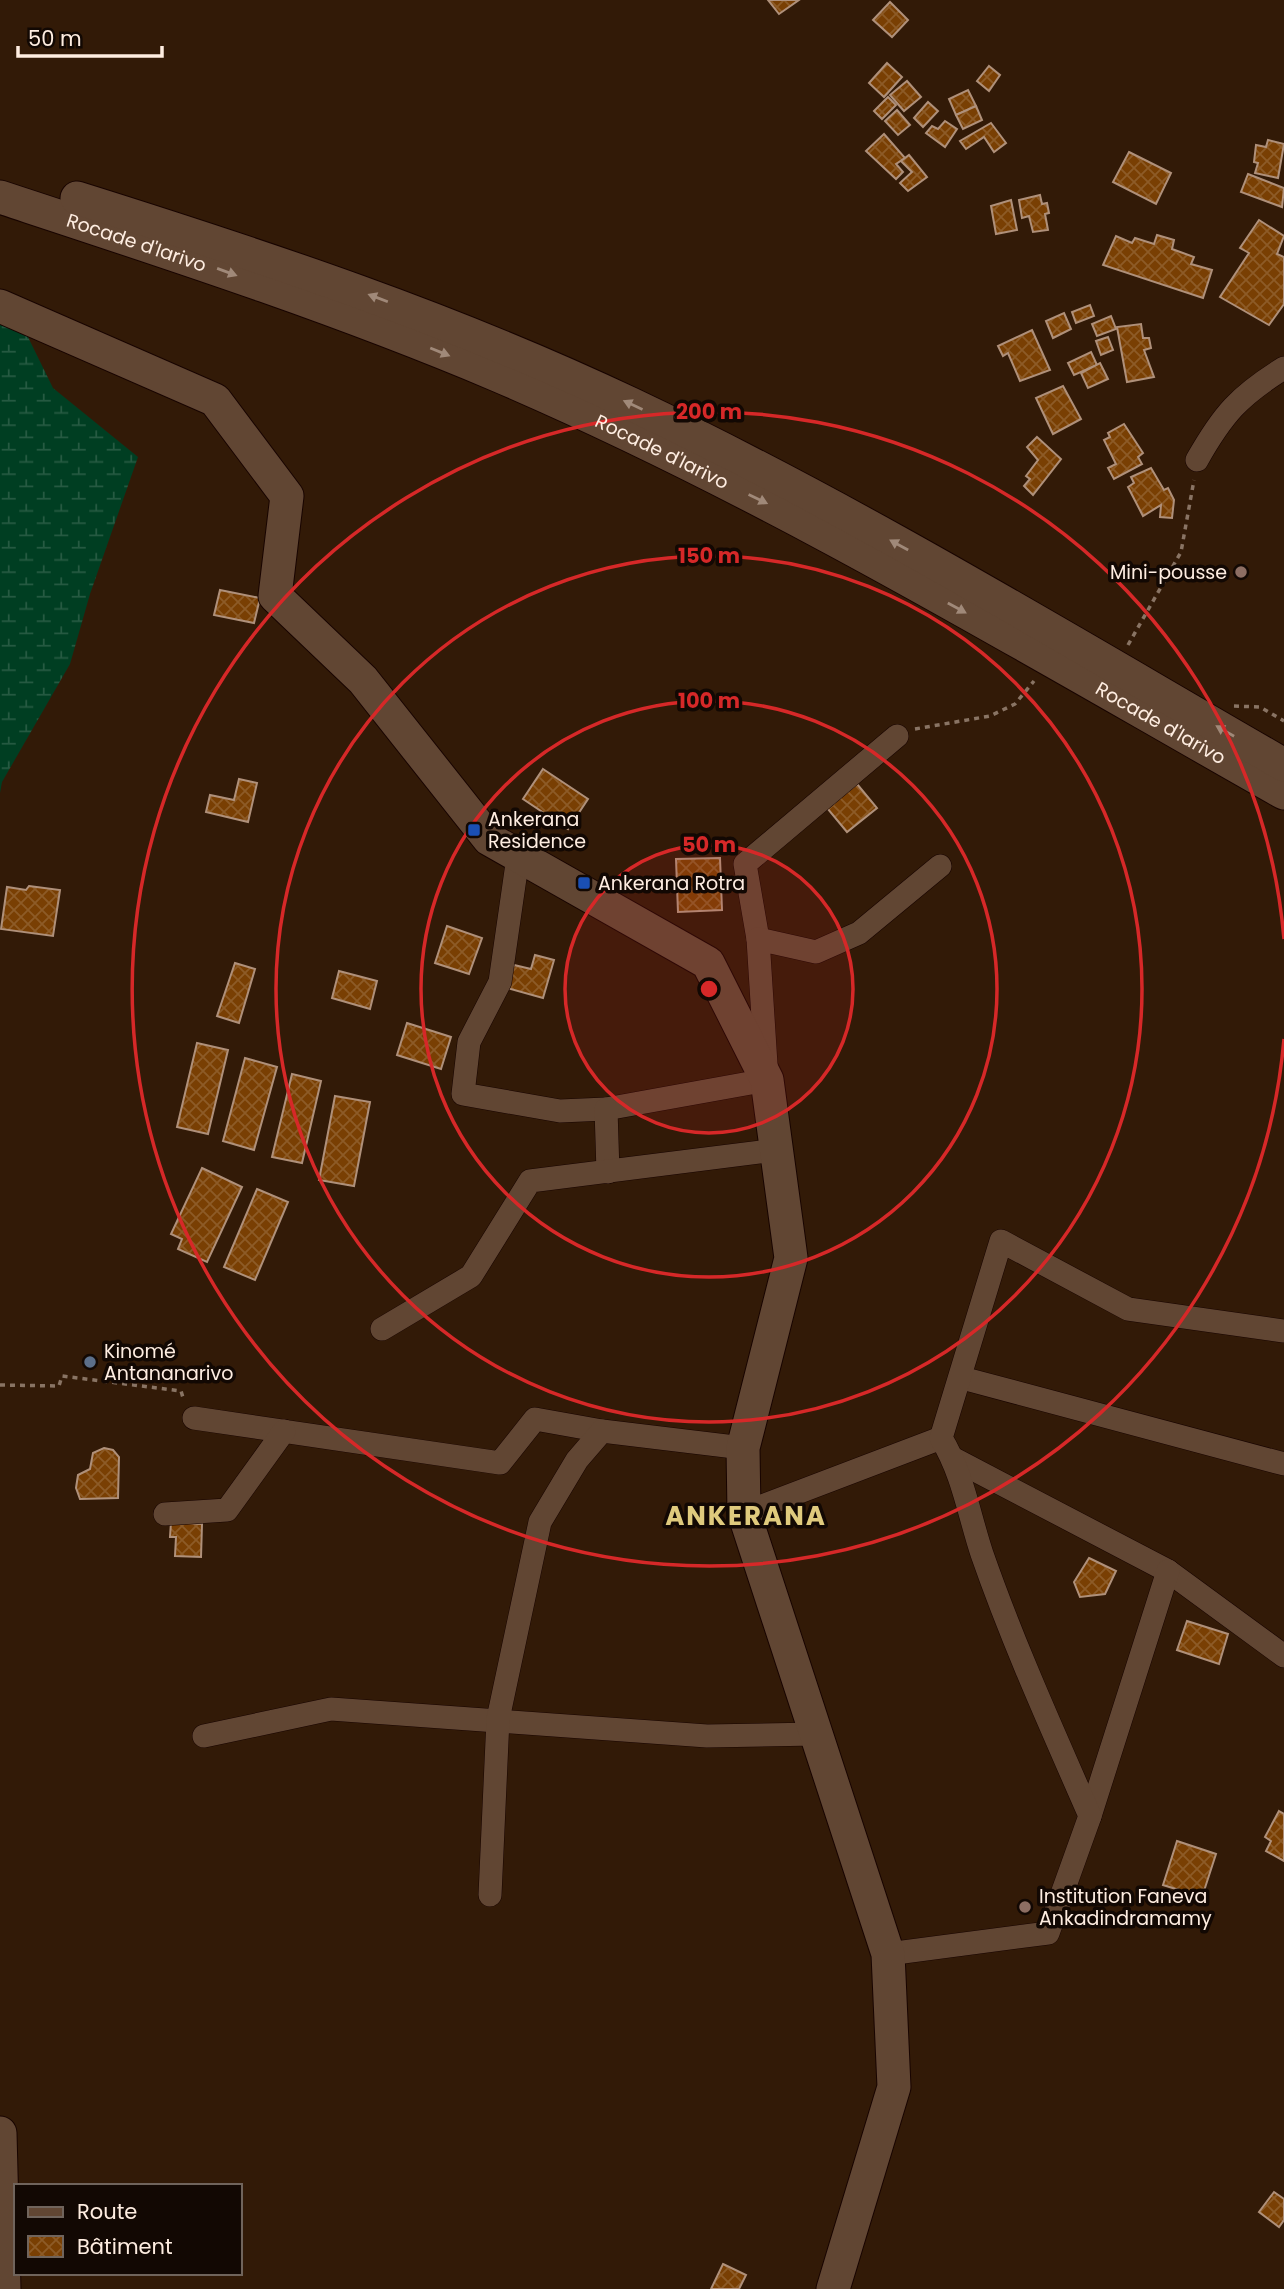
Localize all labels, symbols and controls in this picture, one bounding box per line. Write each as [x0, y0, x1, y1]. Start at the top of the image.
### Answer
scale bar [18, 14, 161, 58]
text: 50 m [28, 24, 82, 53]
street label: Rocade d'Iarivo [63, 207, 210, 279]
one-way arrow [217, 267, 238, 278]
one-way arrow [368, 292, 389, 303]
one-way arrow [430, 347, 451, 358]
text: 200 m [676, 397, 742, 426]
one-way arrow [623, 400, 643, 411]
street label: Rocade d'Iarivo [591, 408, 733, 496]
one-way arrow [748, 494, 768, 505]
one-way arrow [890, 539, 909, 551]
text: 150 m [678, 541, 740, 570]
place label: Mini-pousse [1110, 559, 1227, 586]
marker: Mini-pousse [1233, 564, 1249, 580]
one-way arrow [948, 602, 967, 614]
street label: Rocade d'Iarivo [1091, 675, 1231, 771]
text: 100 m [678, 686, 740, 715]
one-way arrow [1215, 725, 1234, 737]
place label: Ankerana Residence [488, 806, 586, 855]
marker: Ankerana Residence [466, 822, 482, 838]
text: 50 m [682, 830, 736, 859]
place label: Ankerana Rotra [598, 870, 745, 897]
marker: Ankerana Rotra [576, 875, 592, 891]
centre of rings [697, 977, 721, 1001]
place label: Kinomé Antananarivo [104, 1338, 233, 1387]
marker: Kinomé Antananarivo [82, 1354, 98, 1370]
district label: ANKERANA [665, 1498, 827, 1534]
place label: Institution Faneva Ankadindramamy [1039, 1883, 1212, 1932]
marker: Institution Faneva Ankadindramamy [1017, 1899, 1033, 1915]
legend [14, 2184, 242, 2275]
text: Route [77, 2197, 137, 2226]
text: Bâtiment [77, 2232, 173, 2261]

